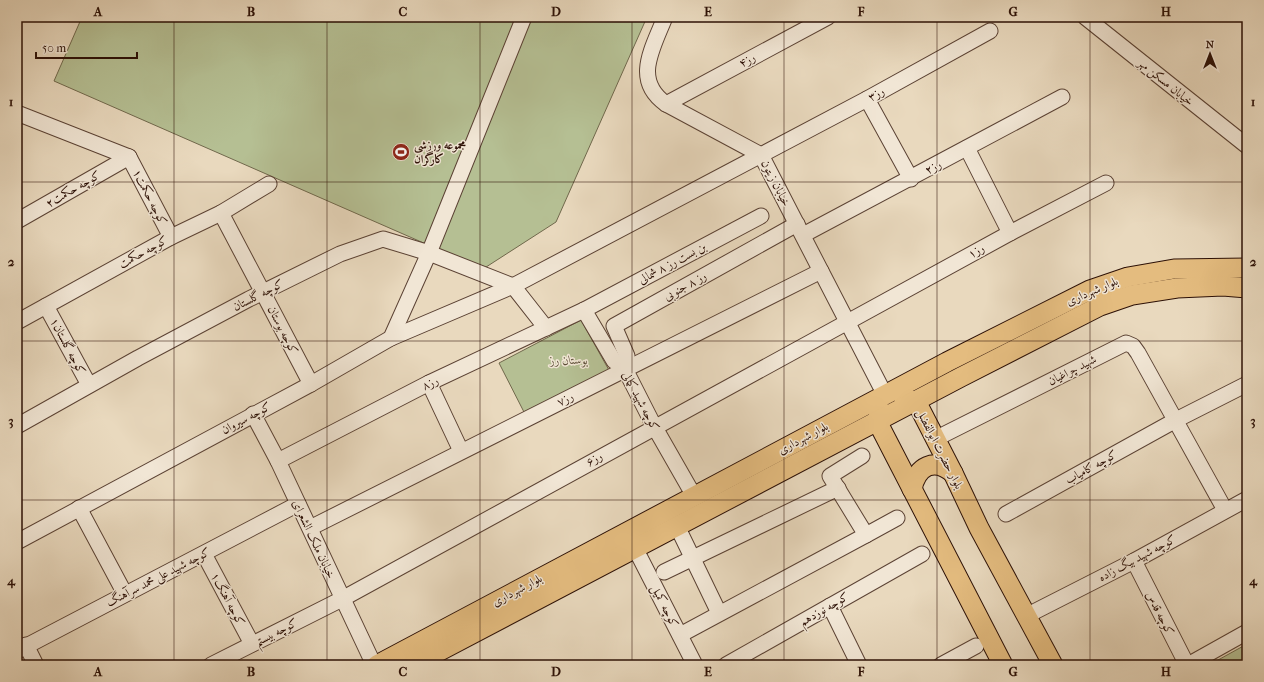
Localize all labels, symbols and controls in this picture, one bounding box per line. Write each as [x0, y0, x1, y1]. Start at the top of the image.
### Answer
text: A [93, 4, 103, 19]
text: B [247, 4, 256, 19]
text: C [399, 4, 408, 19]
text: D [551, 4, 561, 19]
text: E [704, 4, 712, 19]
text: F [857, 4, 865, 19]
text: G [1008, 4, 1018, 19]
text: H [1161, 4, 1172, 19]
scale bar [36, 34, 137, 60]
north arrow [1190, 34, 1230, 74]
text: N [1206, 38, 1215, 51]
text: 50 m [42, 41, 66, 55]
street label: رز۴ [736, 50, 758, 70]
street label: خیابان مسکن مهر [1133, 54, 1197, 110]
street label: رز۳ [865, 84, 887, 104]
text: 1 [9, 94, 14, 109]
text: 1 [1251, 94, 1256, 109]
place label: مجموعه ورزشی کارگران [414, 138, 466, 167]
sports icon: مجموعه ورزشی کارگران [391, 142, 411, 162]
street label: خیابان زیتون [757, 157, 794, 209]
street label: رز۲ [922, 157, 944, 177]
street label: کوچه حکمت۱ [128, 167, 170, 228]
street label: کوچه حکمت۲ [43, 168, 104, 212]
street label: کوچه حکمت [116, 233, 171, 273]
street label: بن بست رز ۸ شمالی [636, 239, 709, 287]
street label: رز۱ [965, 241, 987, 261]
text: 2 [8, 254, 15, 269]
text: 2 [1250, 254, 1257, 269]
street label: رز ۸ جنوبی [661, 269, 710, 305]
street label: بلوار شهرداری [1064, 274, 1120, 309]
street label: کوچه گلستان [230, 275, 287, 316]
street label: کوچه بوستان [263, 304, 301, 357]
street label: کوچه گلستان۱ [45, 315, 90, 378]
street label: شهید چراغیان [1046, 352, 1099, 389]
park label: بوستان رز [549, 353, 589, 368]
street label: کوچه شهید کمالی [618, 369, 663, 434]
street label: رز۸ [419, 373, 441, 393]
street label: رز۷ [554, 389, 576, 409]
street label: کوچه سیروان [219, 399, 274, 439]
street label: بلوار حضرت ابوالفضل [912, 407, 966, 492]
text: 3 [8, 413, 14, 429]
text: 3 [1250, 413, 1256, 429]
street label: بلوار شهرداری [775, 419, 831, 458]
street label: کوچه کامیاب [1063, 447, 1120, 489]
street label: رز۶ [583, 449, 605, 469]
street label: خیابان ملک الشعرای [289, 497, 338, 581]
street label: کوچه شهید بیگ زاده [1095, 531, 1179, 586]
street label: کوچه شهید علی محمد سرآهنگ [103, 544, 213, 611]
street label: کوچه آهنگ۱ [206, 570, 249, 629]
street label: بلوار شهرداری [489, 571, 545, 610]
text: 4 [6, 573, 16, 589]
text: 4 [1248, 573, 1258, 589]
street label: کوچه کمیل [646, 582, 682, 631]
street label: کوچه نوزدهم [797, 589, 853, 632]
street label: کوچه قدس [1141, 589, 1177, 638]
street label: کوچه بیستم [252, 615, 302, 653]
text: A [93, 664, 103, 679]
text: B [247, 664, 256, 679]
text: C [399, 664, 408, 679]
text: D [551, 664, 561, 679]
text: E [704, 664, 712, 679]
text: F [857, 664, 865, 679]
text: G [1008, 664, 1018, 679]
text: H [1161, 664, 1172, 679]

